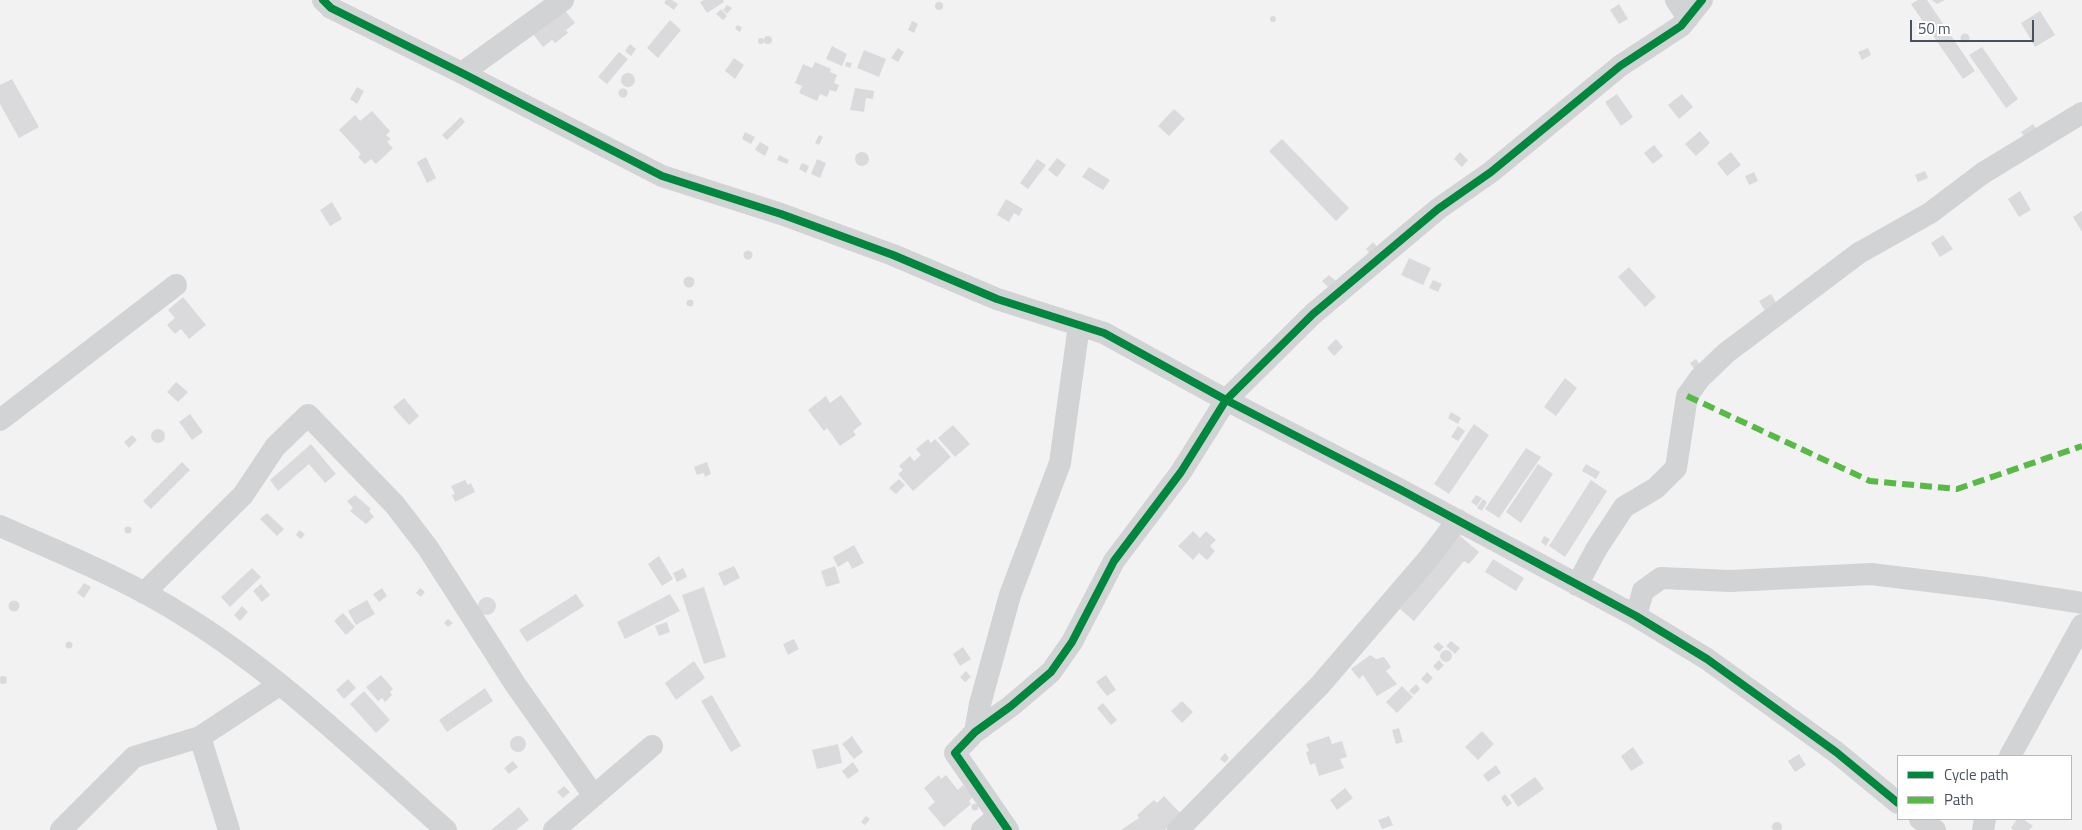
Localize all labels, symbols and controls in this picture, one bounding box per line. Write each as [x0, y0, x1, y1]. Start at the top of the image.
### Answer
scale bar [1912, 10, 2036, 42]
text: 50 m [1918, 17, 1951, 40]
legend [1897, 755, 2072, 820]
text: Cycle path [1944, 763, 2009, 786]
text: Path [1944, 788, 1974, 811]

